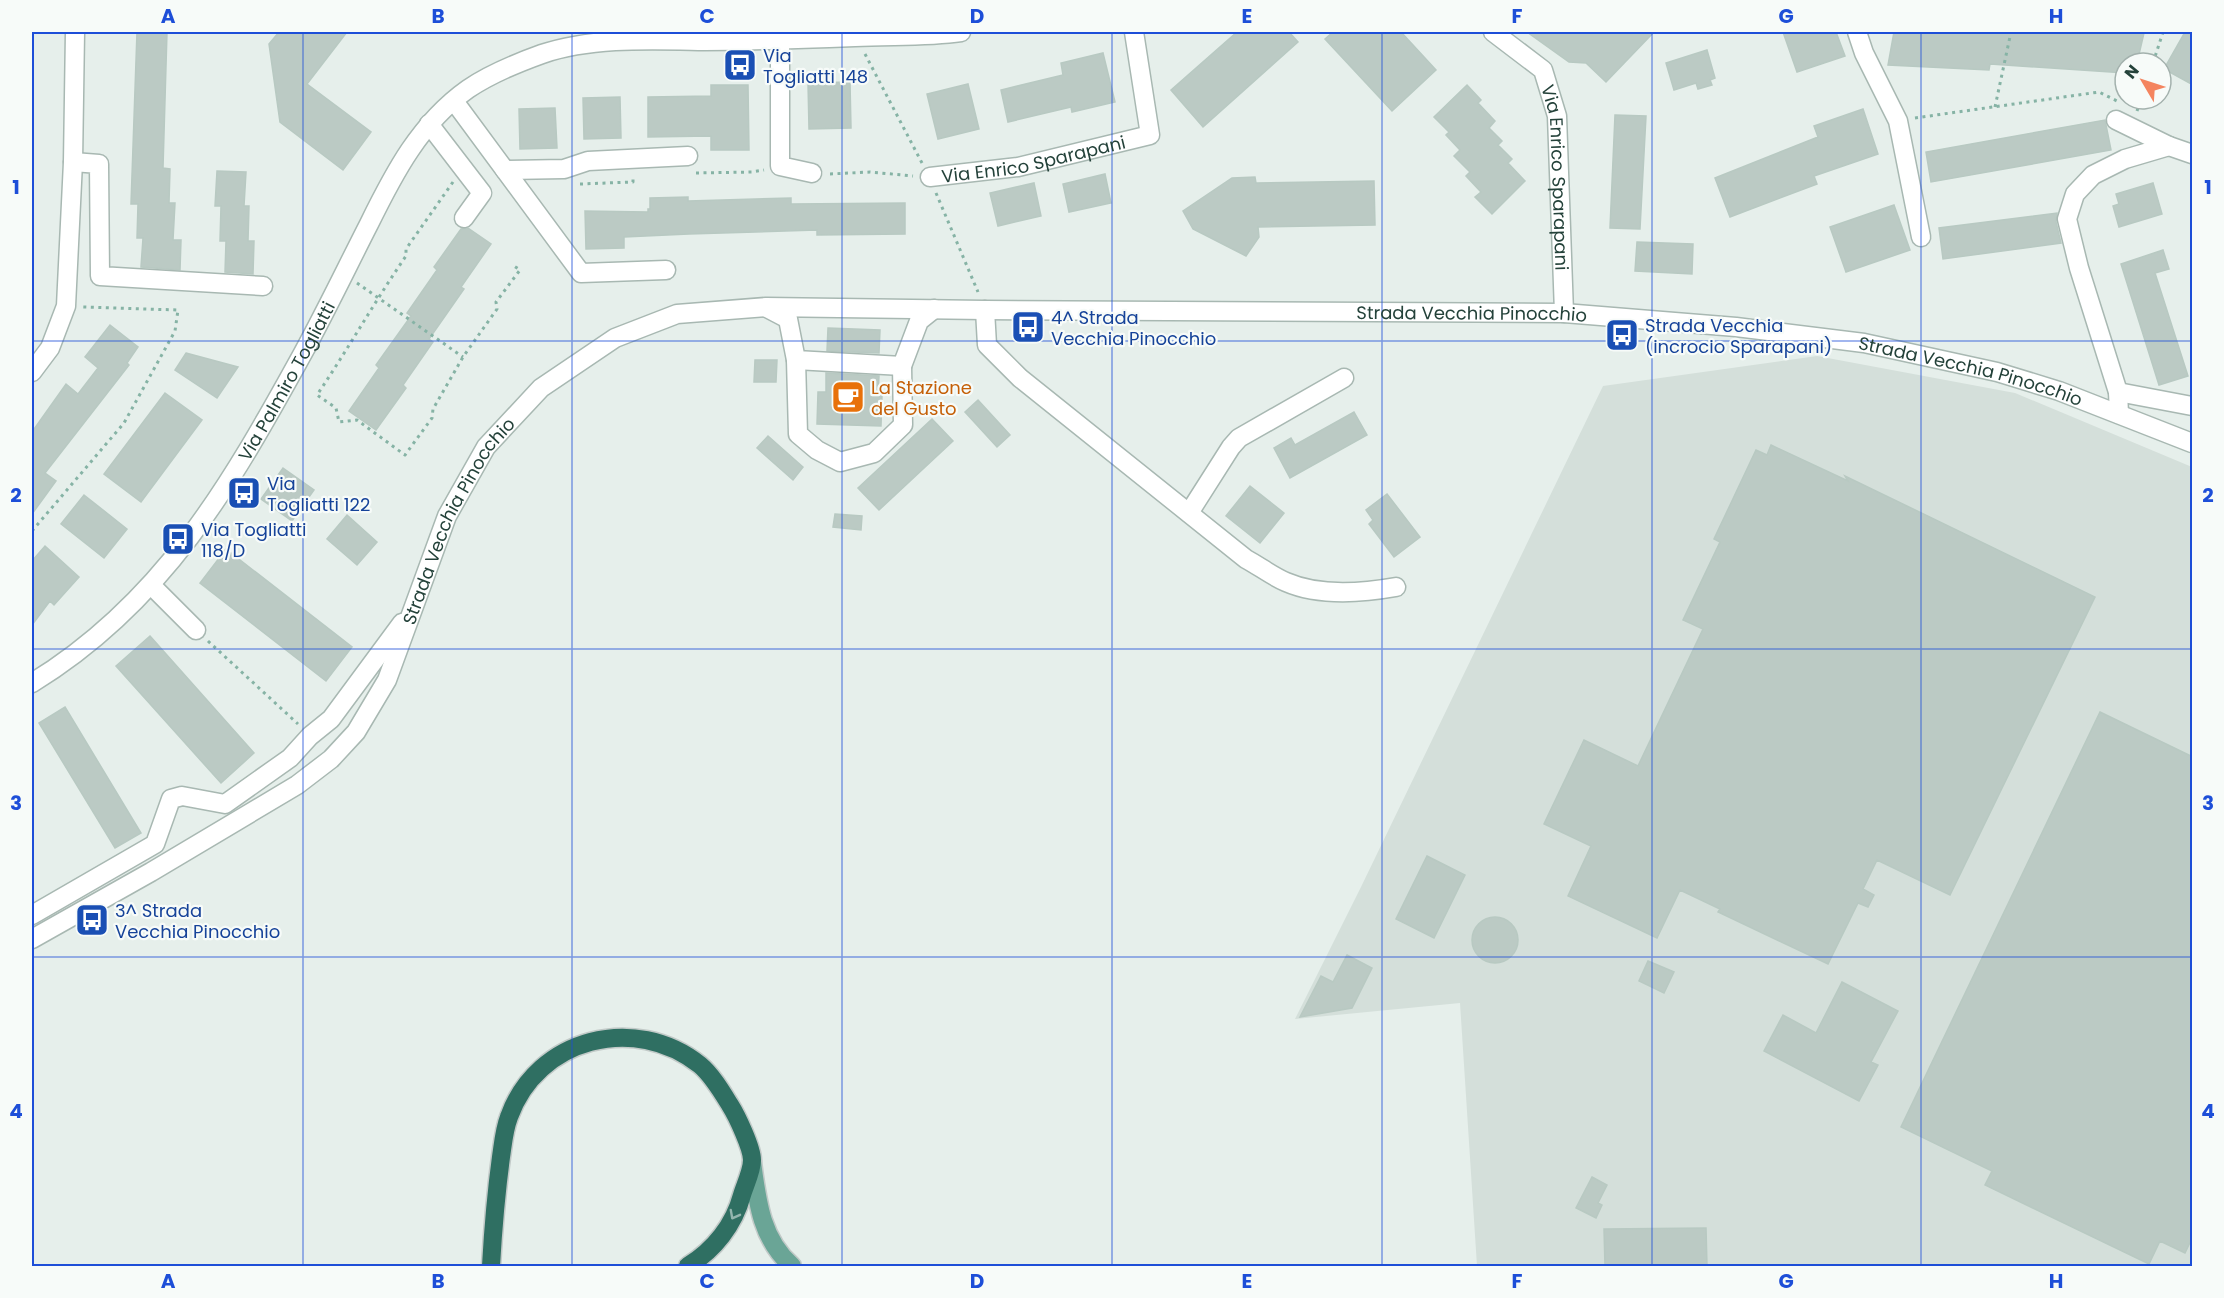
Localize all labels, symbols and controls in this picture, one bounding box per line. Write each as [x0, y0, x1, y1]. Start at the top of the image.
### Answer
text: A [161, 2, 176, 30]
text: B [431, 2, 445, 30]
text: C [699, 2, 715, 30]
text: D [970, 2, 984, 30]
text: E [1242, 2, 1252, 30]
text: F [1512, 2, 1523, 30]
text: G [1778, 2, 1794, 30]
text: H [2049, 2, 2063, 30]
place label: Via Togliatti 148 [763, 43, 868, 89]
bus stop icon: Via Togliatti 148 [722, 47, 758, 83]
north arrow [2113, 51, 2173, 111]
text: N [2119, 60, 2144, 84]
street label: Via Enrico Sparapani [1536, 81, 1575, 271]
street label: Via Enrico Sparapani [940, 129, 1128, 188]
text: 1 [12, 173, 20, 201]
text: 1 [2204, 173, 2212, 201]
street label: Via Palmiro Togliatti [232, 297, 341, 465]
street label: Strada Vecchia Pinocchio [1356, 299, 1588, 327]
place label: 4^ Strada Vecchia Pinocchio [1051, 305, 1216, 351]
bus stop icon: 4^ Strada Vecchia Pinocchio [1010, 309, 1046, 345]
place label: Strada Vecchia (incrocio Sparapani) [1645, 313, 1832, 359]
bus stop icon: Strada Vecchia (incrocio Sparapani) [1604, 317, 1640, 353]
street label: Strada Vecchia Pinocchio [1856, 330, 2086, 412]
place label: La Stazione del Gusto [871, 375, 972, 421]
cafe icon: La Stazione del Gusto [830, 379, 866, 415]
street label: Strada Vecchia Pinocchio [396, 412, 520, 628]
place label: Via Togliatti 122 [267, 471, 370, 517]
bus stop icon: Via Togliatti 122 [226, 475, 262, 511]
text: 2 [10, 481, 22, 509]
text: 2 [2202, 481, 2214, 509]
place label: Via Togliatti 118/D [201, 517, 307, 563]
bus stop icon: Via Togliatti 118/D [160, 521, 196, 557]
text: 3 [10, 789, 22, 817]
text: 3 [2202, 789, 2214, 817]
place label: 3^ Strada Vecchia Pinocchio [115, 898, 280, 944]
bus stop icon: 3^ Strada Vecchia Pinocchio [74, 902, 110, 938]
text: 4 [9, 1097, 23, 1125]
text: 4 [2201, 1097, 2215, 1125]
one-way arrow [730, 1209, 741, 1220]
text: A [161, 1267, 176, 1295]
text: B [431, 1267, 445, 1295]
text: C [699, 1267, 715, 1295]
text: D [970, 1267, 984, 1295]
text: E [1242, 1267, 1252, 1295]
text: F [1512, 1267, 1523, 1295]
text: G [1778, 1267, 1794, 1295]
text: H [2049, 1267, 2063, 1295]

